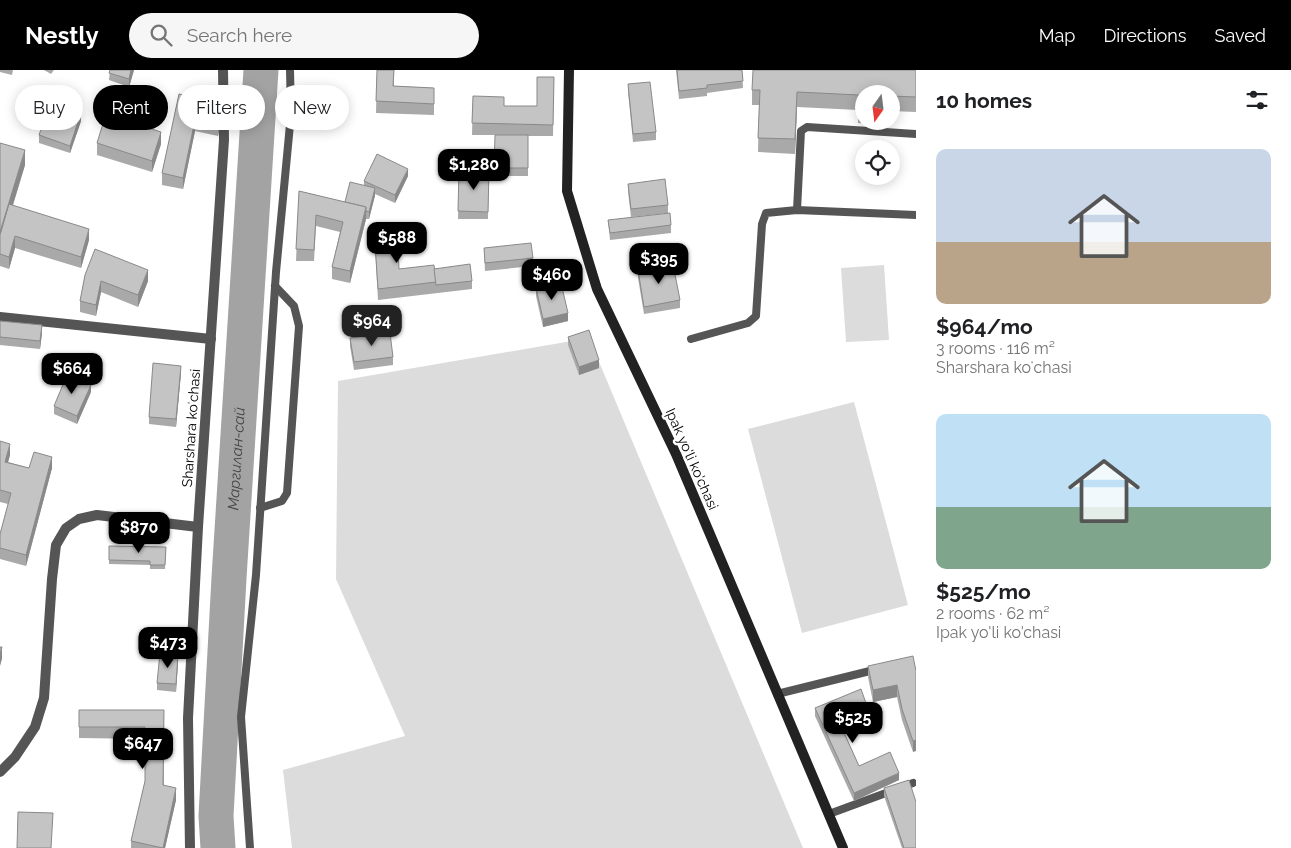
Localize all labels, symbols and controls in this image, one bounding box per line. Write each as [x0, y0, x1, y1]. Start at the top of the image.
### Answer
search box [129, 13, 479, 58]
text: Nestly [25, 21, 99, 50]
icon: search [147, 21, 175, 49]
text: Search here [187, 24, 292, 46]
text: Map [1039, 25, 1075, 46]
text: Directions [1103, 25, 1187, 46]
text: Saved [1215, 25, 1266, 46]
chip: Buy [15, 85, 83, 130]
chip: Rent [93, 85, 168, 130]
chip: Filters [178, 85, 265, 130]
chip: New [275, 85, 349, 130]
north arrow [855, 85, 900, 130]
map controls [855, 85, 900, 185]
icon: filters [1243, 86, 1271, 114]
text: 10 homes [936, 88, 1032, 113]
button: locate [855, 140, 900, 185]
pin: $1,280 [433, 148, 515, 191]
text: $1,280 [449, 155, 499, 174]
icon: home [1059, 181, 1149, 271]
pin: $588 [367, 222, 427, 264]
text: $588 [378, 228, 416, 247]
pin: $395 [629, 242, 689, 285]
text: $395 [640, 249, 678, 268]
pin: $460 [522, 258, 582, 301]
text: $460 [533, 265, 571, 284]
pin: $964 [342, 304, 402, 347]
text: $964 [353, 311, 391, 330]
text: $964/mo [936, 314, 1033, 339]
text: 3 rooms · 116 m² [936, 339, 1055, 358]
pin: $664 [42, 352, 102, 395]
text: Sharshara koʻchasi [936, 358, 1072, 377]
text: $664 [53, 359, 91, 378]
street label: Sharshara koʻchasi [179, 368, 203, 488]
water label: Маргилан-сай [224, 406, 249, 511]
street label: Ipak yo'li ko'chasi [662, 406, 722, 512]
icon: home [1059, 446, 1149, 536]
pin: $870 [109, 512, 169, 554]
text: $870 [120, 518, 158, 537]
text: $525/mo [936, 579, 1031, 604]
text: 2 rooms · 62 m² [936, 604, 1049, 623]
text: Ipak yo'li ko'chasi [936, 623, 1061, 642]
pin: $473 [138, 626, 198, 669]
text: $473 [149, 633, 187, 652]
pin: $525 [823, 702, 883, 744]
text: $525 [835, 708, 871, 727]
pin: $647 [113, 728, 173, 770]
text: $647 [124, 734, 162, 753]

